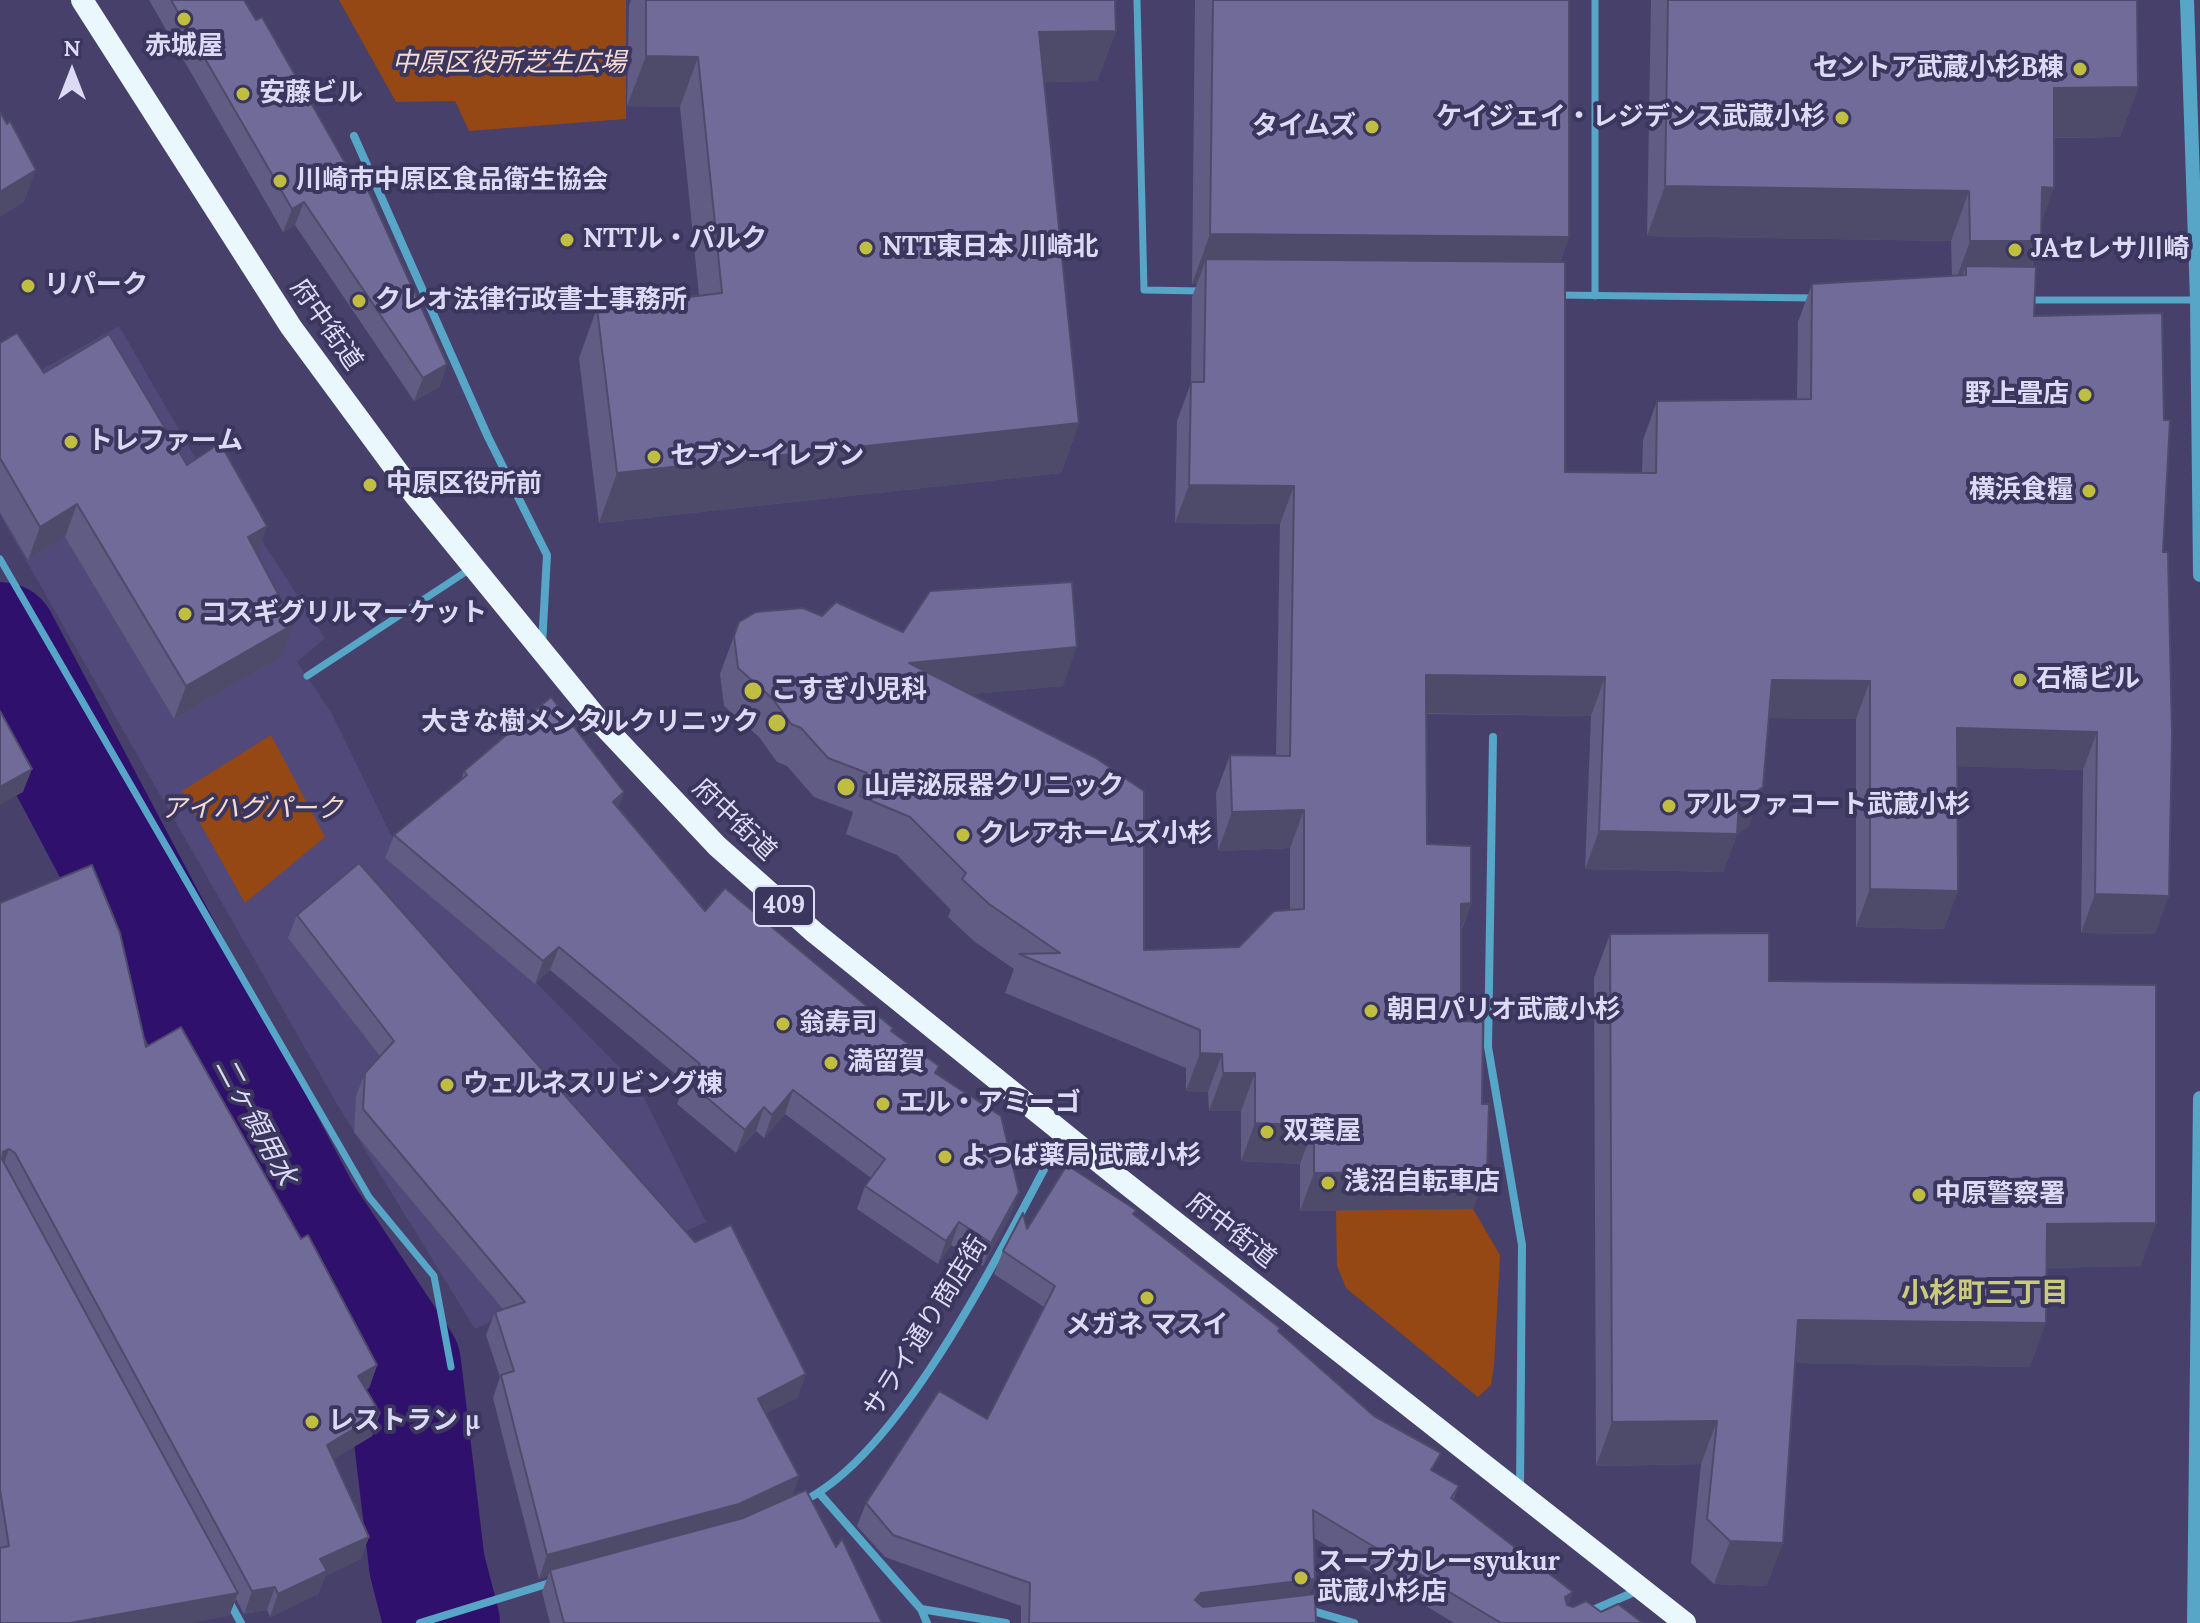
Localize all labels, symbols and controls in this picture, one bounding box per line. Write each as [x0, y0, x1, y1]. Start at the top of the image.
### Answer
marker: 赤城屋 [175, 10, 193, 28]
place label: 赤城屋 [145, 31, 223, 63]
north arrow [32, 32, 112, 112]
text: N [63, 34, 81, 62]
park label: 中原区役所芝生広場 [392, 48, 626, 80]
place label: セントア武蔵小杉B棟 [1813, 53, 2064, 85]
marker: セントア武蔵小杉B棟 [2071, 60, 2089, 78]
place label: 安藤ビル [259, 78, 363, 110]
marker: 安藤ビル [234, 85, 252, 103]
place label: ケイジェイ・レジデンス武蔵小杉 [1436, 102, 1826, 134]
marker: ケイジェイ・レジデンス武蔵小杉 [1833, 109, 1851, 127]
place label: タイムズ [1252, 111, 1356, 143]
marker: タイムズ [1363, 118, 1381, 136]
place label: 川崎市中原区食品衛生協会 [296, 165, 608, 197]
marker: 川崎市中原区食品衛生協会 [271, 172, 289, 190]
place label: NTTル・パルク [583, 224, 767, 256]
marker: NTTル・パルク [558, 231, 576, 249]
place label: NTT東日本 川崎北 [882, 232, 1099, 264]
place label: JAセレサ川崎 [2031, 234, 2189, 266]
marker: NTT東日本 川崎北 [857, 239, 875, 257]
marker: JAセレサ川崎 [2006, 241, 2024, 259]
place label: リパーク [44, 270, 148, 302]
street label: 府中街道 [283, 273, 369, 377]
marker: リパーク [19, 277, 37, 295]
place label: クレオ法律行政書士事務所 [375, 285, 687, 317]
marker: クレオ法律行政書士事務所 [350, 292, 368, 310]
place label: 野上畳店 [1965, 379, 2069, 411]
marker: 野上畳店 [2076, 386, 2094, 404]
place label: トレファーム [87, 426, 243, 458]
marker: トレファーム [62, 433, 80, 451]
place label: セブン-イレブン [670, 441, 864, 473]
marker: セブン-イレブン [645, 448, 663, 466]
place label: 中原区役所前 [386, 469, 542, 501]
place label: 横浜食糧 [1969, 475, 2073, 507]
marker: 中原区役所前 [361, 476, 379, 494]
marker: 横浜食糧 [2080, 482, 2098, 500]
place label: コスギグリルマーケット [201, 598, 487, 630]
marker: コスギグリルマーケット [176, 605, 194, 623]
place label: 石橋ビル [2036, 664, 2140, 696]
marker: 石橋ビル [2011, 671, 2029, 689]
place label: こすぎ小児科 [771, 675, 927, 707]
marker: こすぎ小児科 [742, 680, 764, 702]
place label: 大きな樹メンタルクリニック [421, 707, 759, 739]
marker: 大きな樹メンタルクリニック [766, 712, 788, 734]
place label: 山岸泌尿器クリニック [864, 771, 1124, 803]
street label: 府中街道 [686, 773, 782, 867]
marker: 山岸泌尿器クリニック [835, 776, 857, 798]
place label: アルファコート武蔵小杉 [1685, 790, 1971, 822]
park label: アイハグパーク [161, 794, 343, 826]
marker: アルファコート武蔵小杉 [1660, 797, 1678, 815]
place label: クレアホームズ小杉 [979, 819, 1213, 851]
marker: クレアホームズ小杉 [954, 826, 972, 844]
road number: 409 [754, 886, 814, 926]
place label: 朝日パリオ武蔵小杉 [1387, 995, 1621, 1027]
marker: 朝日パリオ武蔵小杉 [1362, 1002, 1380, 1020]
place label: 翁寿司 [799, 1008, 877, 1040]
marker: 翁寿司 [774, 1015, 792, 1033]
place label: 満留賀 [847, 1047, 925, 1079]
water label: 二ヶ領用水 [207, 1052, 303, 1192]
marker: 満留賀 [822, 1054, 840, 1072]
place label: ウェルネスリビング棟 [463, 1069, 723, 1101]
marker: ウェルネスリビング棟 [438, 1076, 456, 1094]
place label: エル・アミーゴ [899, 1088, 1081, 1120]
marker: エル・アミーゴ [874, 1095, 892, 1113]
place label: 双葉屋 [1283, 1116, 1361, 1148]
marker: 双葉屋 [1258, 1123, 1276, 1141]
place label: よつば薬局 武蔵小杉 [961, 1141, 1202, 1173]
marker: よつば薬局 武蔵小杉 [936, 1148, 954, 1166]
place label: 浅沼自転車店 [1344, 1167, 1500, 1199]
marker: 浅沼自転車店 [1319, 1174, 1337, 1192]
place label: 中原警察署 [1935, 1179, 2065, 1211]
marker: 中原警察署 [1910, 1186, 1928, 1204]
street label: 府中街道 [1180, 1187, 1282, 1275]
street label: サライ通り商店街 [858, 1231, 994, 1423]
district label: 小杉町三丁目 [1901, 1277, 2069, 1311]
marker: メガネ マスイ [1138, 1289, 1156, 1307]
place label: メガネ マスイ [1066, 1310, 1228, 1342]
place label: レストラン μ [328, 1406, 481, 1438]
marker: レストラン μ [303, 1413, 321, 1431]
place label: スープカレーsyukur 武蔵小杉店 [1317, 1547, 1560, 1608]
marker: スープカレーsyukur 武蔵小杉店 [1292, 1569, 1310, 1587]

